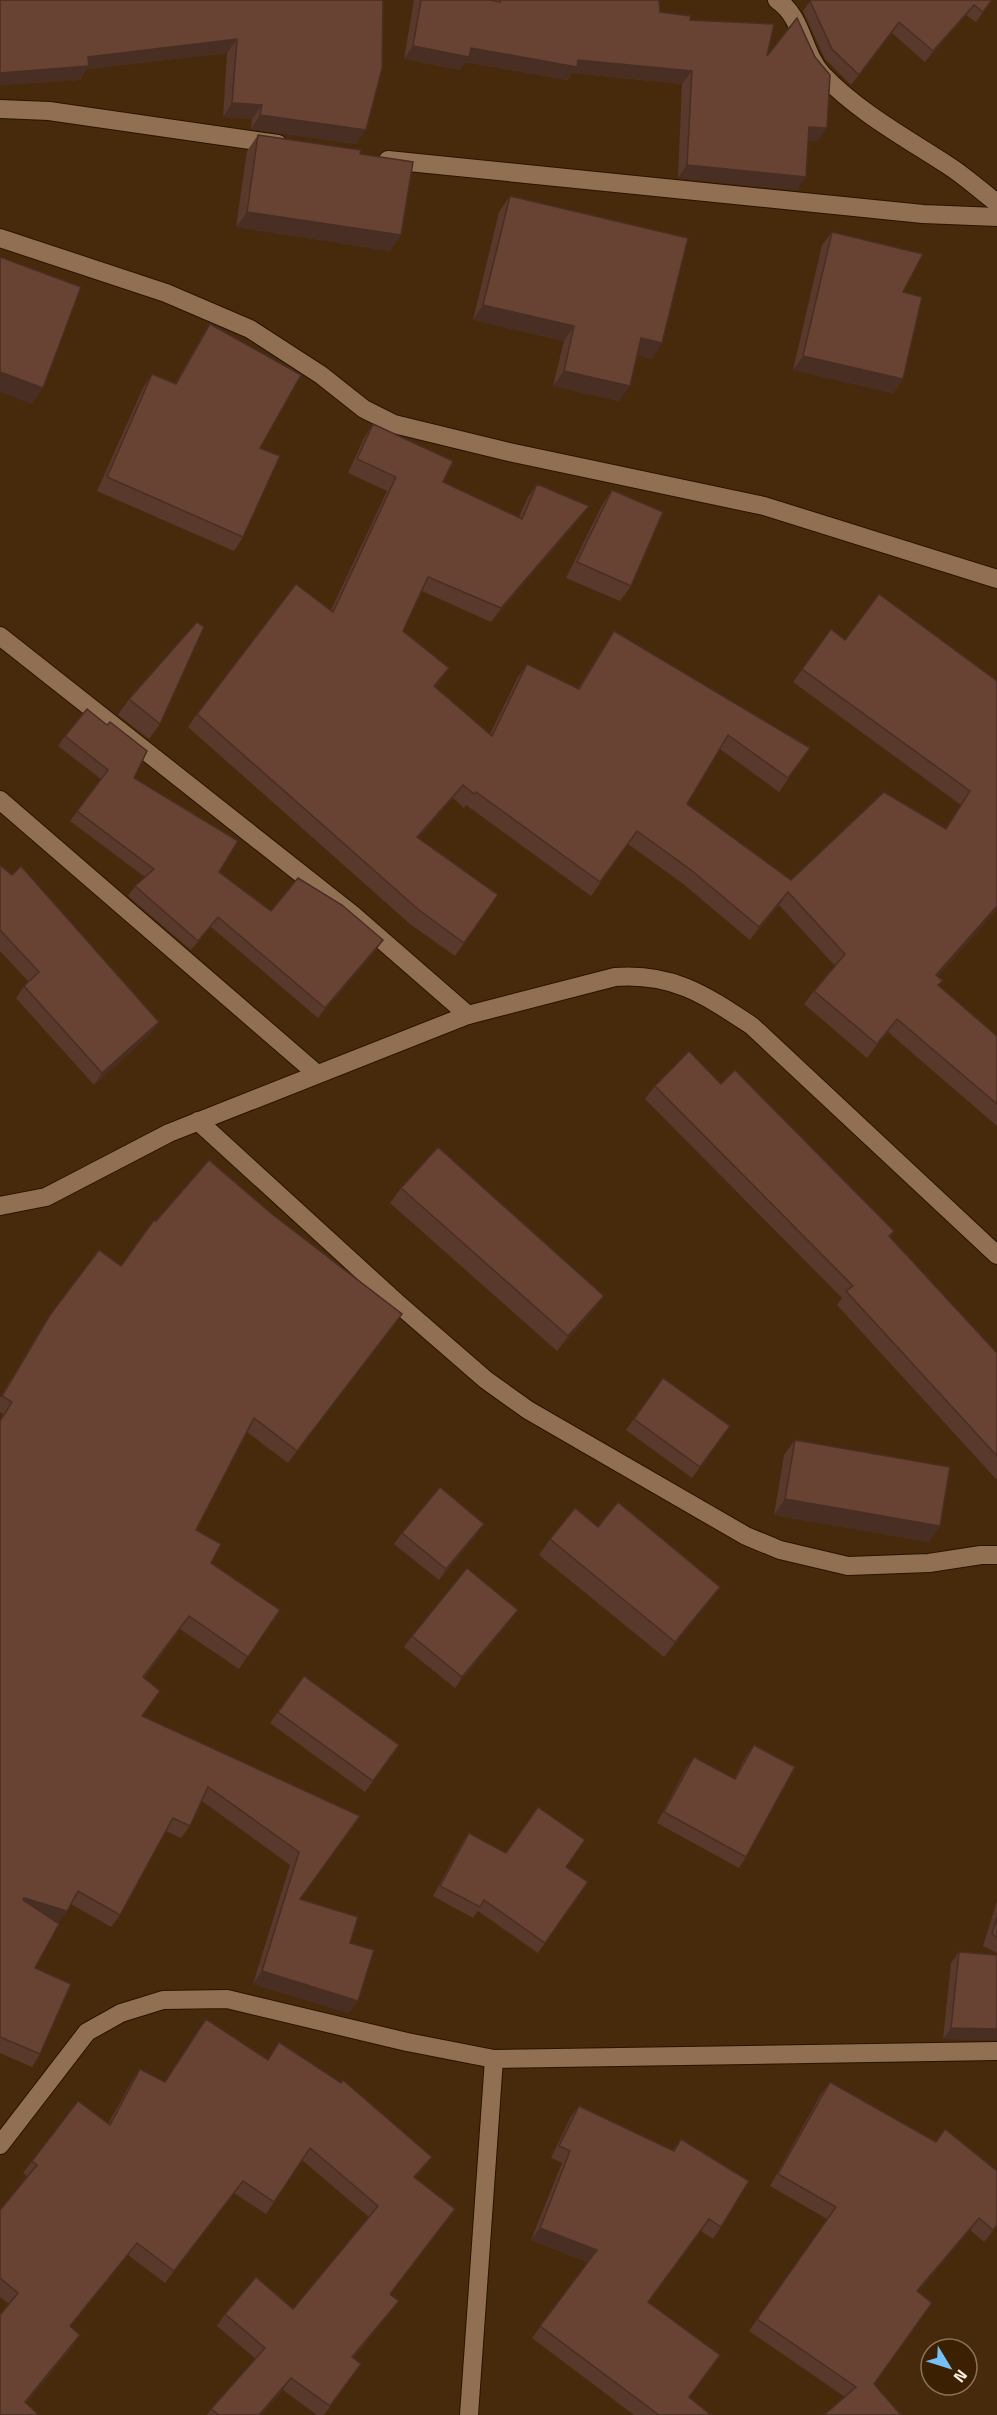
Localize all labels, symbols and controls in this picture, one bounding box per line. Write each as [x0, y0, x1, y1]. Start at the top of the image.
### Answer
north arrow [919, 2337, 979, 2397]
text: N [948, 2364, 974, 2388]

